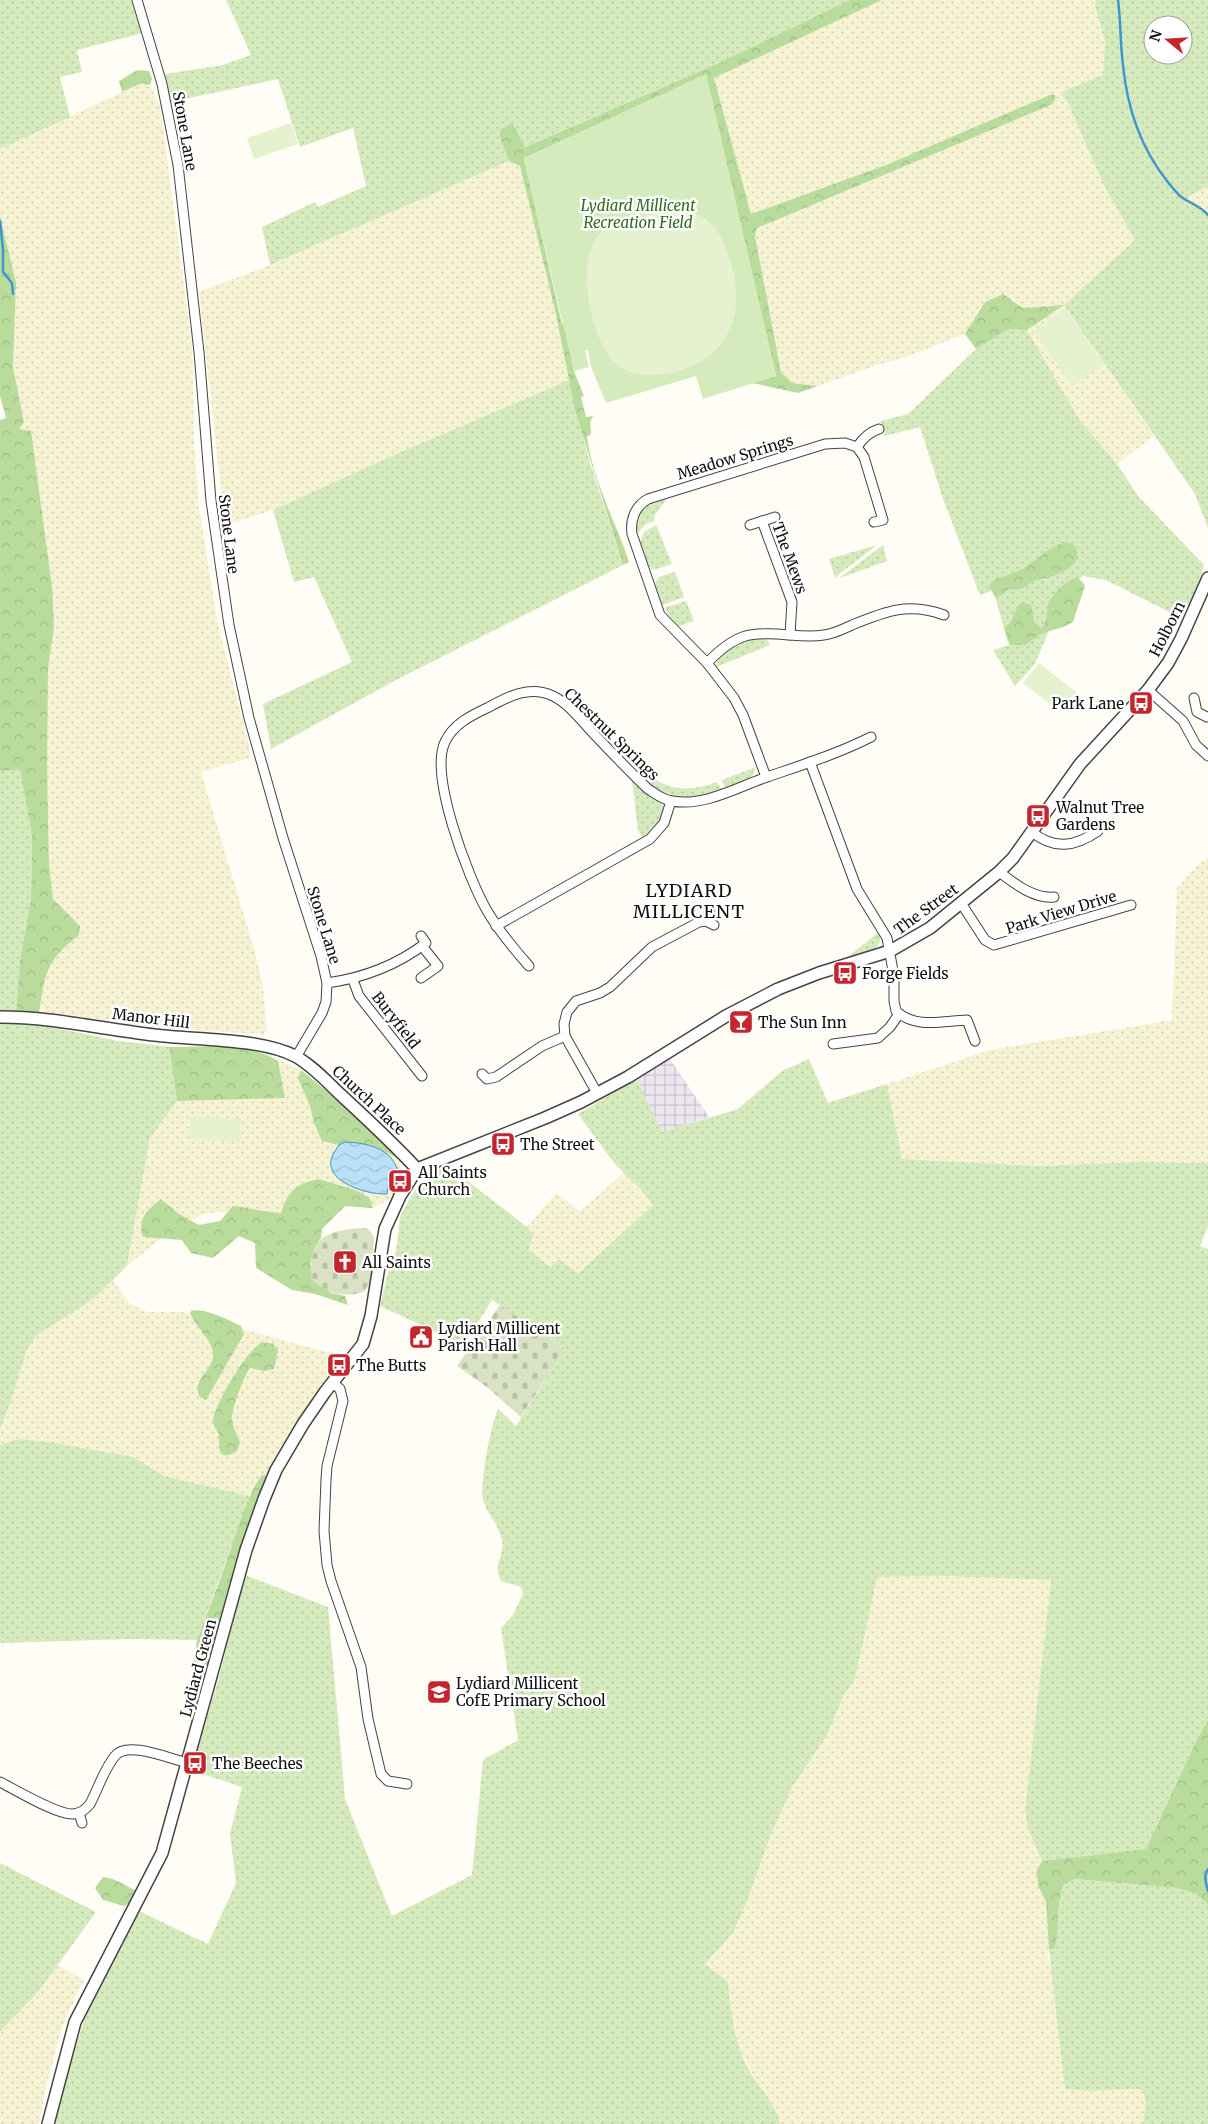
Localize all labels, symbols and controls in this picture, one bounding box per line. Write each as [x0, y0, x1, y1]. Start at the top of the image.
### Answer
north arrow [1143, 15, 1193, 65]
text: N [1145, 28, 1166, 44]
street label: Stone Lane [169, 90, 201, 172]
park label: Lydiard Millicent Recreation Field [581, 196, 696, 232]
street label: Meadow Springs [675, 430, 795, 484]
street label: Stone Lane [215, 493, 243, 575]
street label: The Mews [768, 520, 812, 596]
street label: Holborn [1145, 598, 1189, 660]
street label: Chestnut Springs [560, 684, 664, 784]
bus stop icon: Park Lane [1128, 690, 1154, 716]
place label: Park Lane [1052, 694, 1124, 713]
place label: Walnut Tree Gardens [1055, 798, 1144, 834]
bus stop icon: Walnut Tree Gardens [1025, 803, 1051, 829]
district label: LYDIARD MILLICENT [633, 879, 745, 923]
street label: The Street [890, 879, 962, 939]
street label: Stone Lane [303, 884, 345, 966]
street label: Park View Drive [1003, 886, 1119, 938]
bus stop icon: Forge Fields [832, 960, 858, 986]
place label: Forge Fields [862, 964, 949, 983]
street label: Buryfield [368, 988, 424, 1052]
street label: Manor Hill [111, 1004, 191, 1032]
bar icon: The Sun Inn [728, 1009, 754, 1035]
place label: The Sun Inn [758, 1013, 847, 1032]
street label: Church Place [328, 1061, 410, 1139]
bus stop icon: The Street [490, 1131, 516, 1157]
place label: The Street [520, 1135, 595, 1154]
place label: All Saints Church [417, 1163, 487, 1199]
bus stop icon: All Saints Church [387, 1168, 413, 1194]
church icon: All Saints [332, 1249, 358, 1275]
place label: All Saints [361, 1253, 431, 1272]
place label: Lydiard Millicent Parish Hall [438, 1319, 561, 1355]
public building icon: Lydiard Millicent Parish Hall [408, 1324, 434, 1350]
bus stop icon: The Butts [326, 1352, 352, 1378]
place label: The Butts [356, 1356, 426, 1375]
street label: Lydiard Green [176, 1617, 220, 1719]
place label: Lydiard Millicent CofE Primary School [456, 1674, 606, 1710]
school or university icon: Lydiard Millicent CofE Primary School [426, 1679, 452, 1705]
bus stop icon: The Beeches [182, 1750, 208, 1776]
place label: The Beeches [212, 1754, 303, 1773]

